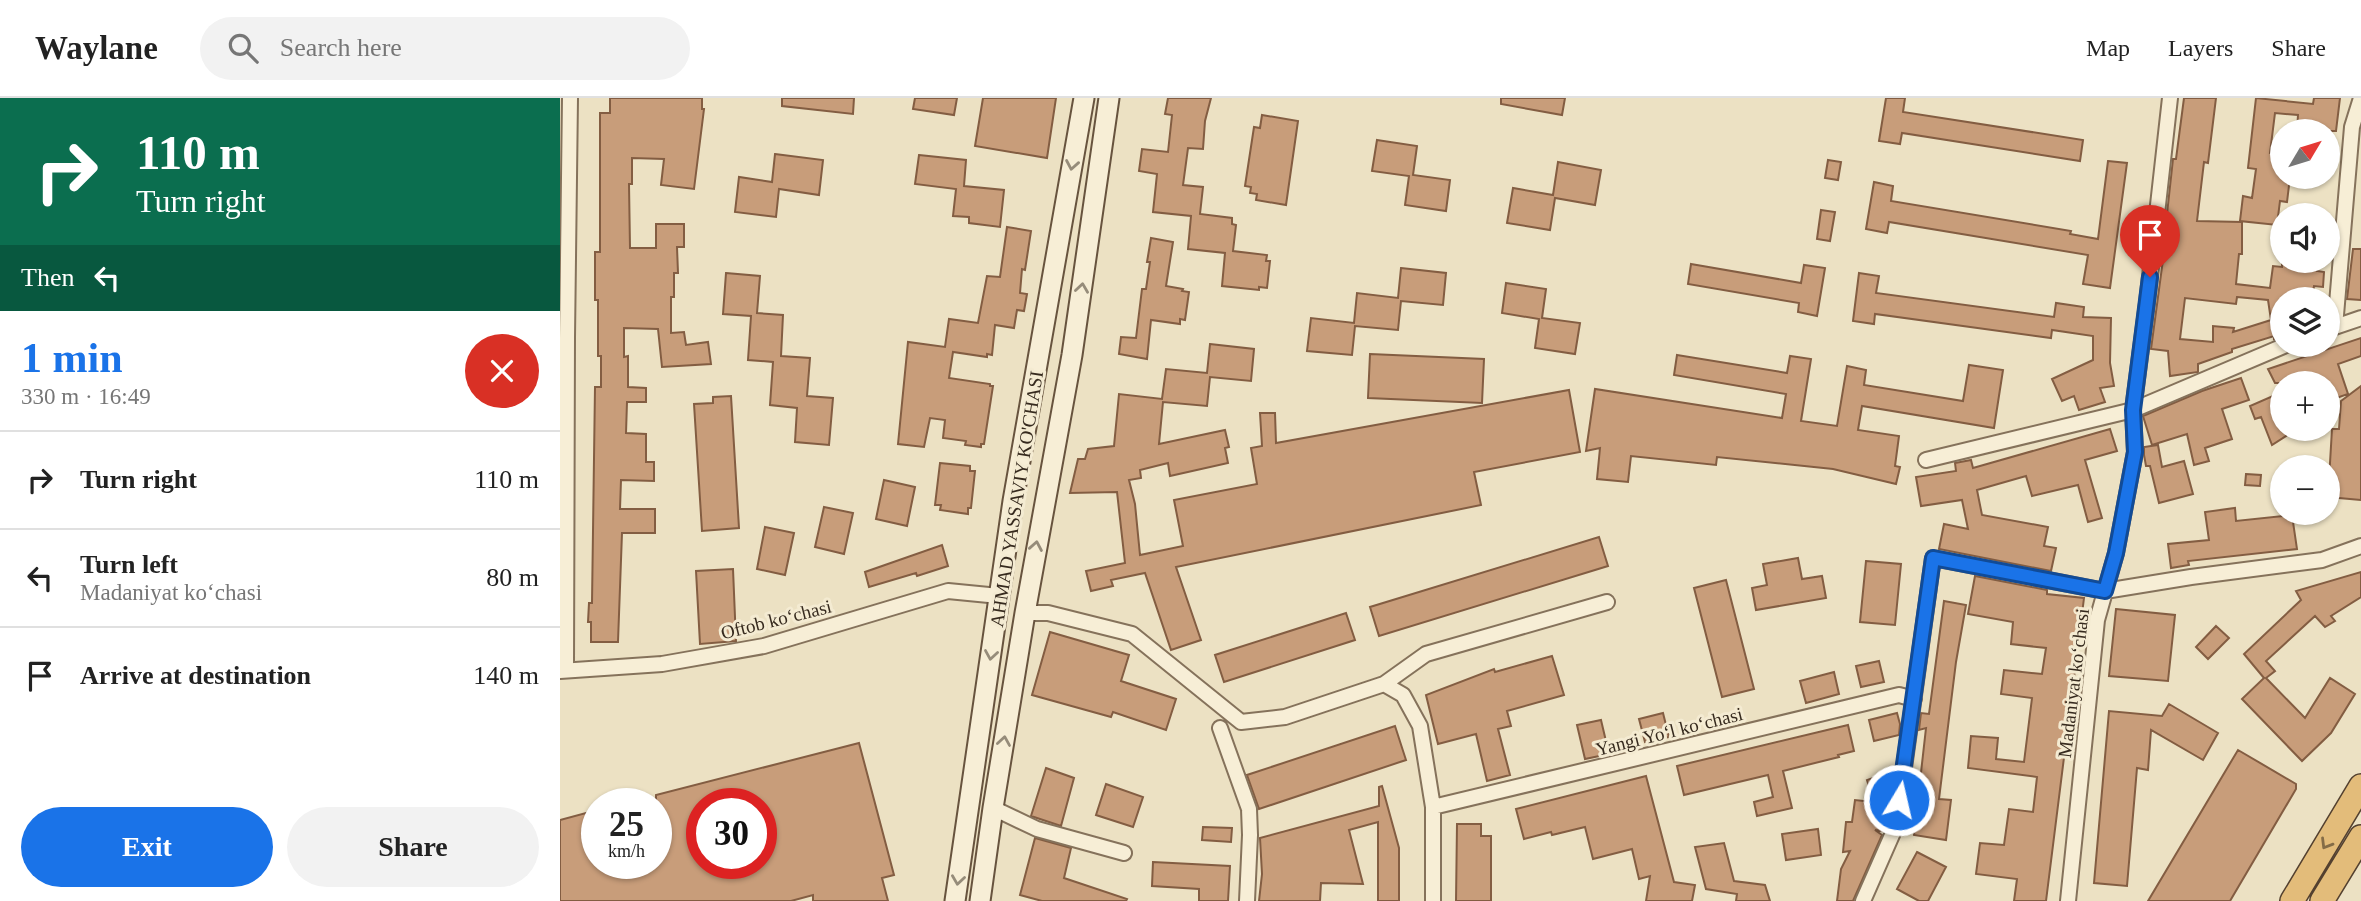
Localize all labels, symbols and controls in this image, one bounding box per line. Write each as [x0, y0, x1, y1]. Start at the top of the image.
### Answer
search box [200, 17, 690, 80]
icon: search [224, 29, 262, 67]
text: Waylane [35, 30, 158, 66]
text: Search here [280, 33, 402, 62]
text: Map [2086, 35, 2130, 61]
text: Layers [2168, 35, 2233, 61]
text: Share [2271, 35, 2326, 61]
north arrow [2270, 119, 2340, 189]
map controls [2270, 119, 2340, 525]
text: 110 m [136, 125, 260, 180]
icon: right [21, 126, 112, 217]
one-way arrow [1066, 159, 1081, 171]
text: Turn right [136, 183, 266, 219]
button: sound [2270, 203, 2340, 273]
pin [2120, 205, 2180, 277]
icon: arrive [2131, 216, 2169, 254]
icon: left [88, 259, 126, 297]
text: Then [21, 263, 74, 292]
one-way arrow [1074, 282, 1089, 293]
button: layers [2270, 287, 2340, 357]
button: close [465, 334, 539, 408]
text: 1 min [21, 335, 123, 381]
street label: AHMAD YASSAVIY KO'CHASI [986, 369, 1047, 629]
button: + [2270, 371, 2340, 441]
text: 330 m · 16:49 [21, 384, 151, 409]
button: − [2270, 455, 2340, 525]
icon: right [21, 461, 59, 499]
text: Turn right [80, 465, 197, 494]
text: 110 m [474, 465, 539, 494]
one-way arrow [1028, 540, 1043, 552]
text: Turn left [80, 550, 178, 579]
icon: left [21, 559, 59, 597]
text: 80 m [486, 563, 539, 592]
text: Madaniyat koʻchasi [80, 580, 262, 605]
street label: Oftob koʻchasi [719, 596, 834, 643]
street label: Madaniyat koʻchasi [2054, 607, 2093, 759]
one-way arrow [984, 650, 999, 661]
icon: arrive [21, 657, 59, 695]
text: Arrive at destination [80, 661, 311, 690]
text: 140 m [473, 661, 539, 690]
street label: Yangi Yoʻl koʻchasi [1594, 703, 1745, 760]
one-way arrow [996, 735, 1011, 747]
position arrow [1862, 763, 1936, 837]
speed limit sign: 30 [686, 788, 777, 879]
text: 25 [609, 805, 644, 844]
button: Exit [21, 807, 273, 887]
button: Share [287, 807, 539, 887]
one-way arrow [2322, 836, 2335, 849]
text: km/h [608, 841, 645, 861]
one-way arrow [951, 875, 966, 886]

